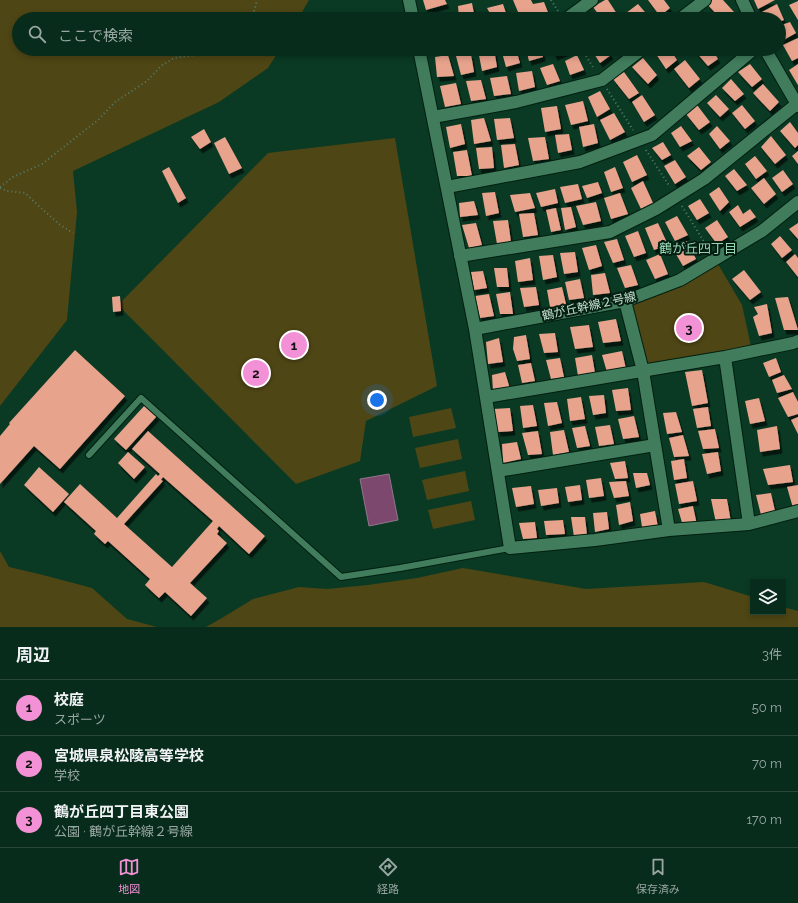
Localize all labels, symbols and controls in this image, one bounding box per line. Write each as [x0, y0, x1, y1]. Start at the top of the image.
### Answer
search box [12, 12, 786, 56]
icon: search [26, 23, 48, 45]
text: ここで検索 [58, 27, 133, 45]
district label: 鶴が丘四丁目 [659, 241, 737, 256]
street label: 鶴が丘幹線２号線 [541, 289, 637, 323]
pin: 3 [676, 313, 702, 343]
pin: 1 [281, 330, 307, 360]
pin: 2 [243, 358, 269, 388]
your location [367, 390, 387, 410]
map controls [750, 579, 786, 615]
button: layers [750, 579, 786, 615]
text: 周辺 [16, 645, 50, 665]
text: 3件 [762, 647, 782, 662]
text: 校庭 [54, 691, 84, 709]
text: 1 [26, 700, 32, 715]
text: 50 m [752, 700, 782, 715]
text: スポーツ [54, 712, 106, 727]
text: 宮城県泉松陵高等学校 [54, 747, 204, 765]
text: 2 [25, 756, 33, 771]
text: 70 m [752, 756, 782, 771]
text: 学校 [54, 768, 80, 783]
text: 鶴が丘四丁目東公園 [54, 803, 189, 821]
text: 3 [25, 812, 33, 827]
text: 170 m [746, 812, 782, 827]
text: 公園 · 鶴が丘幹線２号線 [54, 824, 193, 839]
tab: 地図 [118, 856, 140, 896]
tab: 経路 [377, 856, 399, 896]
tab: 保存済み [636, 856, 680, 896]

